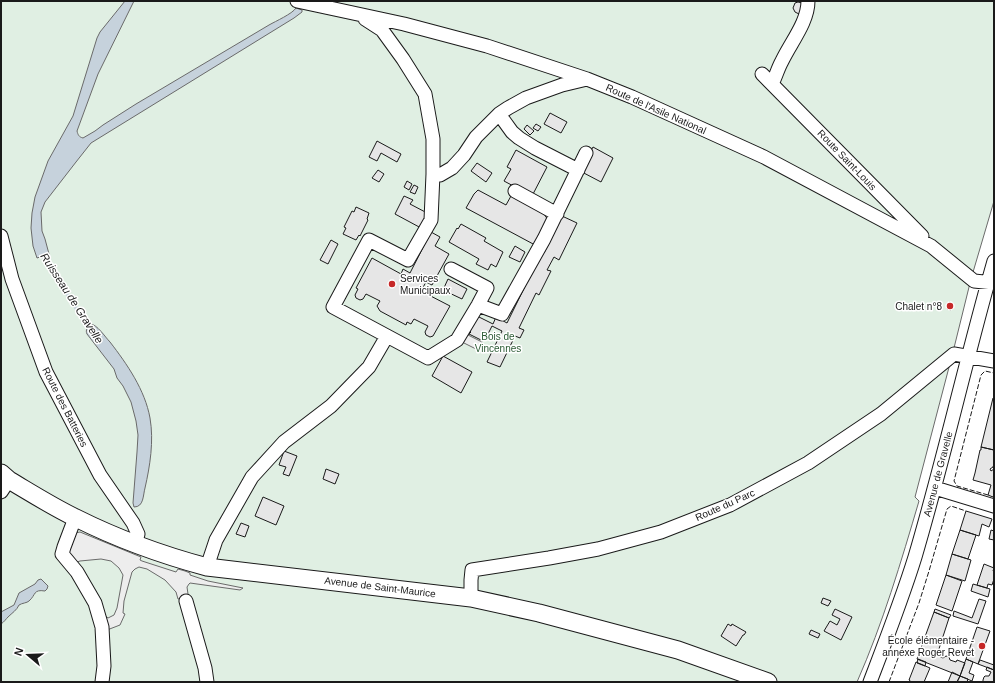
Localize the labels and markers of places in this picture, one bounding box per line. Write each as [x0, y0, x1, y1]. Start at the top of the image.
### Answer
place label: Services Municipaux [400, 273, 451, 296]
marker: Services Municipaux [387, 279, 397, 289]
place label: Chalet n°8 [895, 301, 942, 312]
marker: Chalet n°8 [945, 301, 955, 311]
place label: École élémentaire - annexe Roger Revet [882, 634, 974, 658]
marker: École élémentaire - annexe Roger Revet [977, 641, 987, 651]

